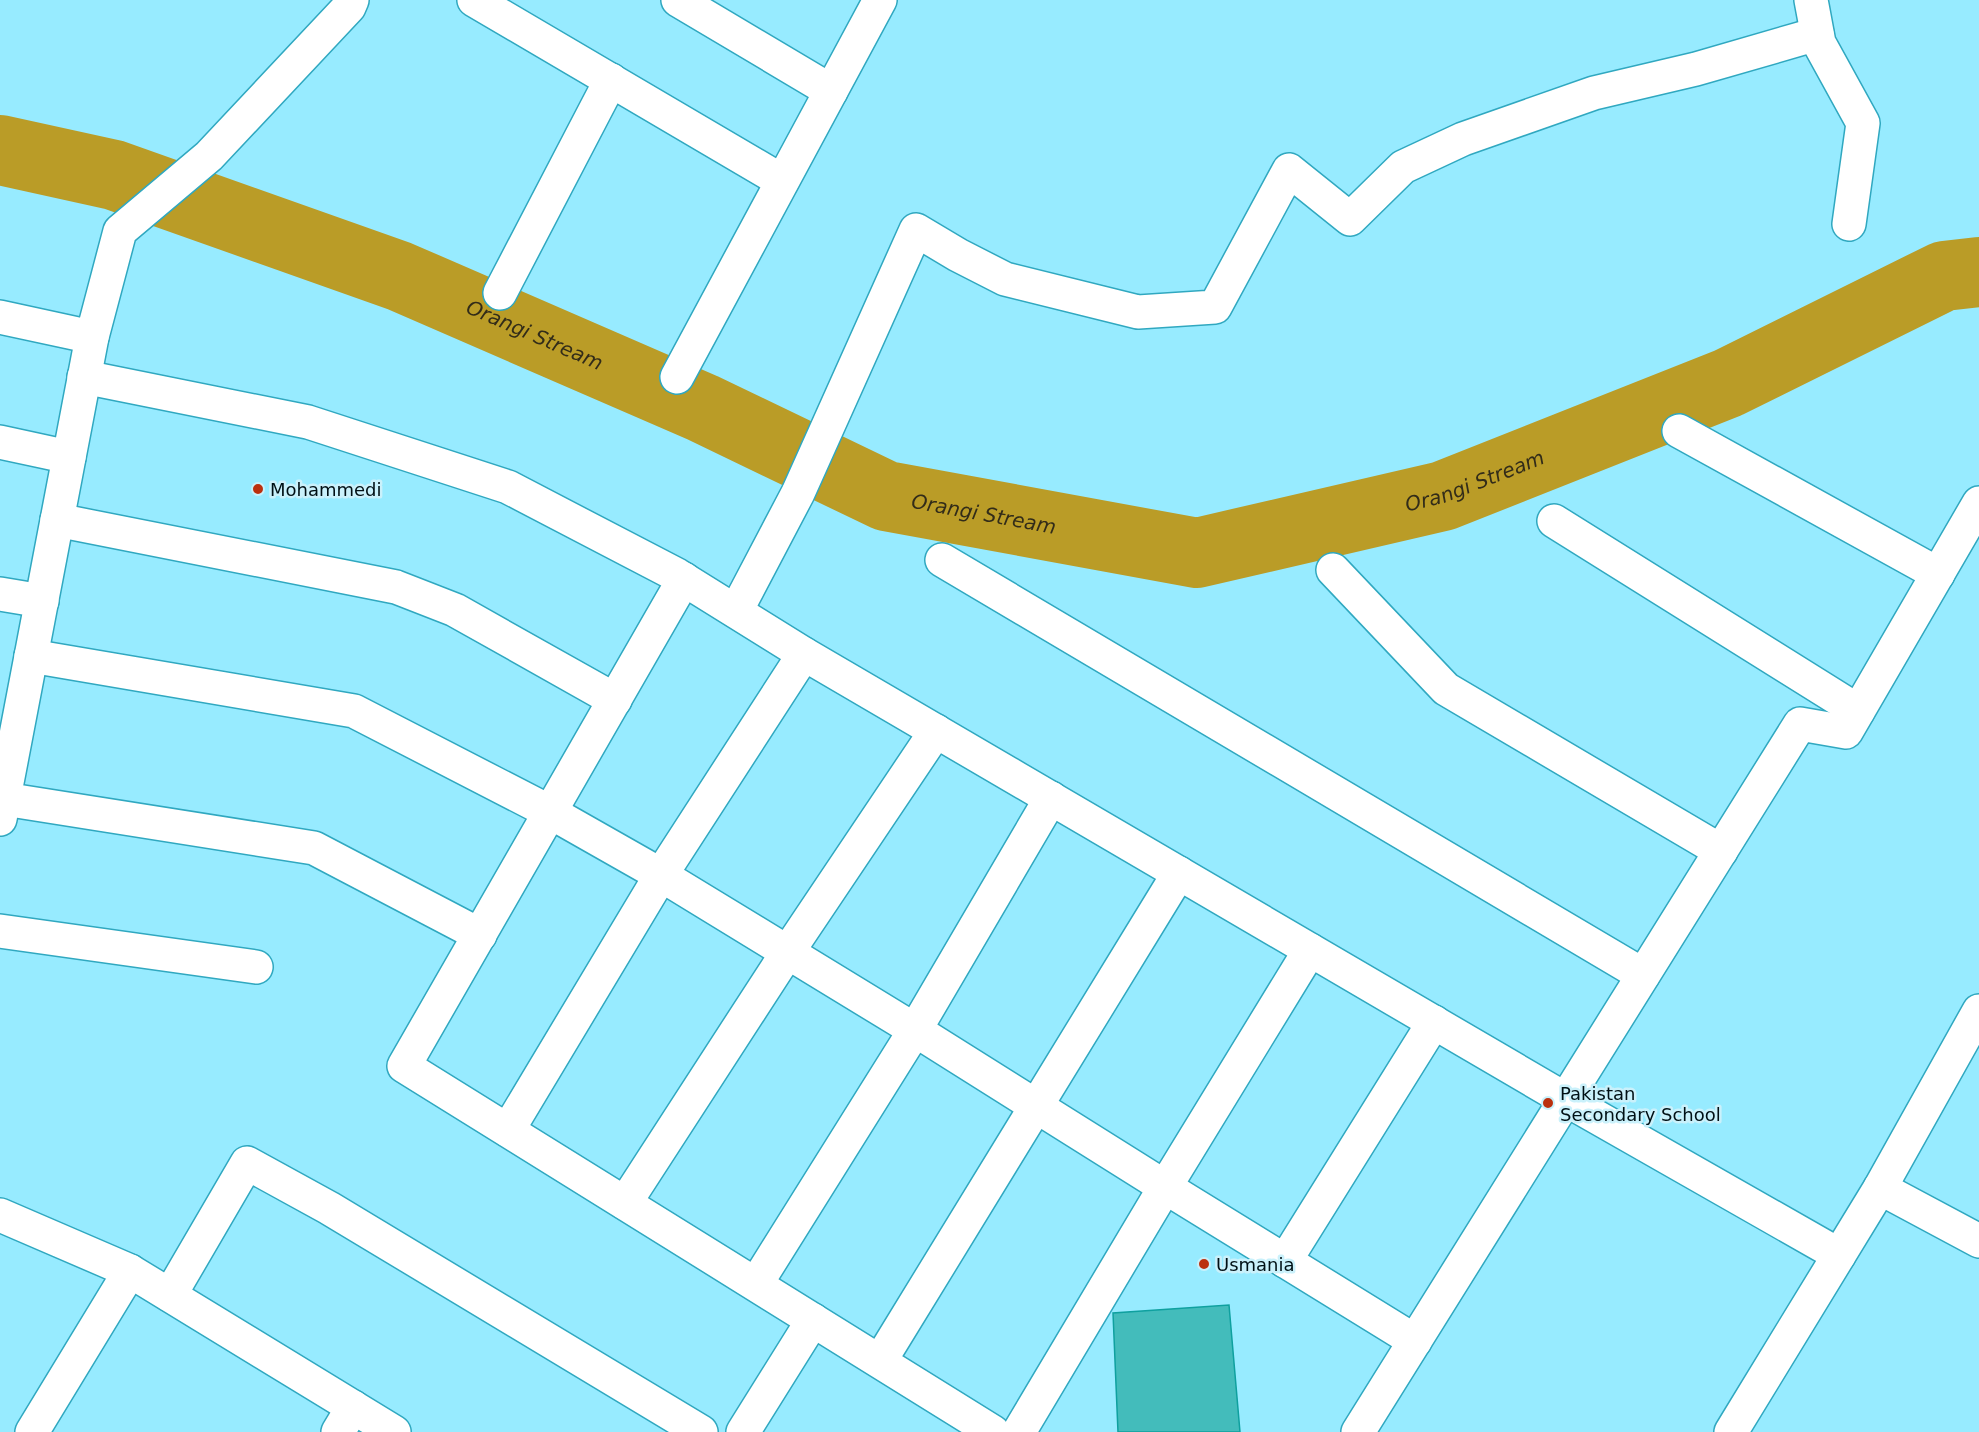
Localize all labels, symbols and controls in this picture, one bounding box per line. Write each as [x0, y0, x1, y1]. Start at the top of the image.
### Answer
water label: Orangi Stream [463, 295, 607, 375]
water label: Orangi Stream [1403, 445, 1548, 516]
place label: Mohammedi [270, 479, 382, 500]
marker: Mohammedi [251, 482, 265, 496]
water label: Orangi Stream [910, 489, 1058, 539]
place label: Pakistan Secondary School [1560, 1083, 1721, 1125]
marker: Pakistan Secondary School [1541, 1096, 1555, 1110]
place label: Usmania [1216, 1254, 1295, 1275]
marker: Usmania [1197, 1257, 1211, 1271]

